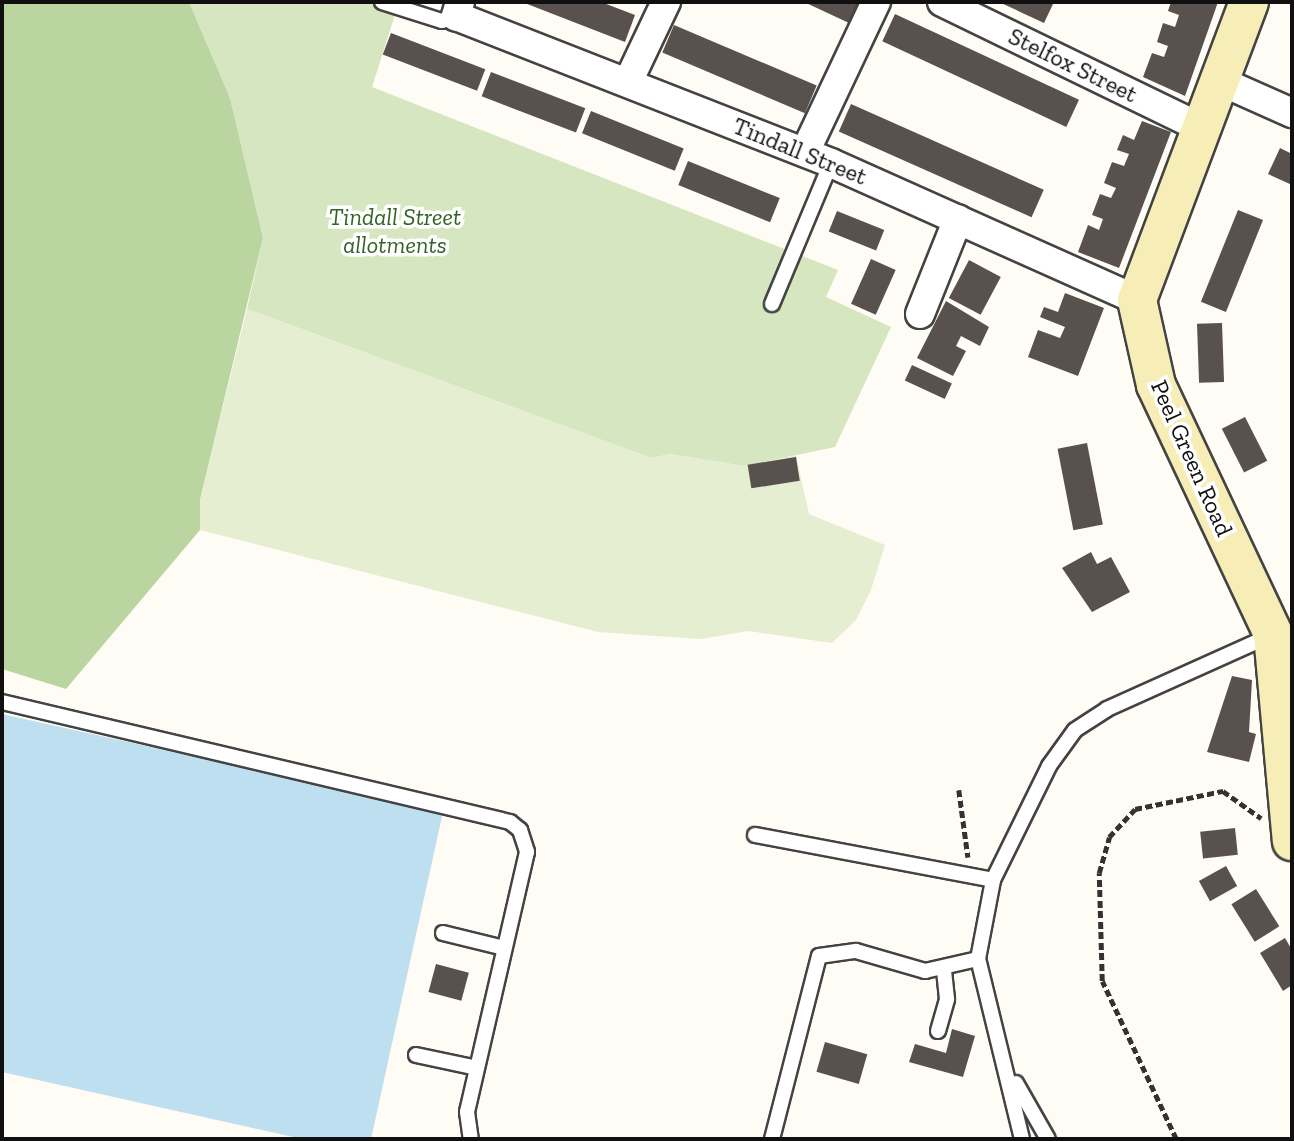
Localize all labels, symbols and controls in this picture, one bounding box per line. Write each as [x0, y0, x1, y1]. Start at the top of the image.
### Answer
street label: Stelfox Street [1004, 21, 1142, 109]
street label: Tindall Street [729, 111, 871, 191]
park label: Tindall Street allotments [329, 203, 461, 259]
street label: Peel Green Road [1145, 376, 1239, 540]

